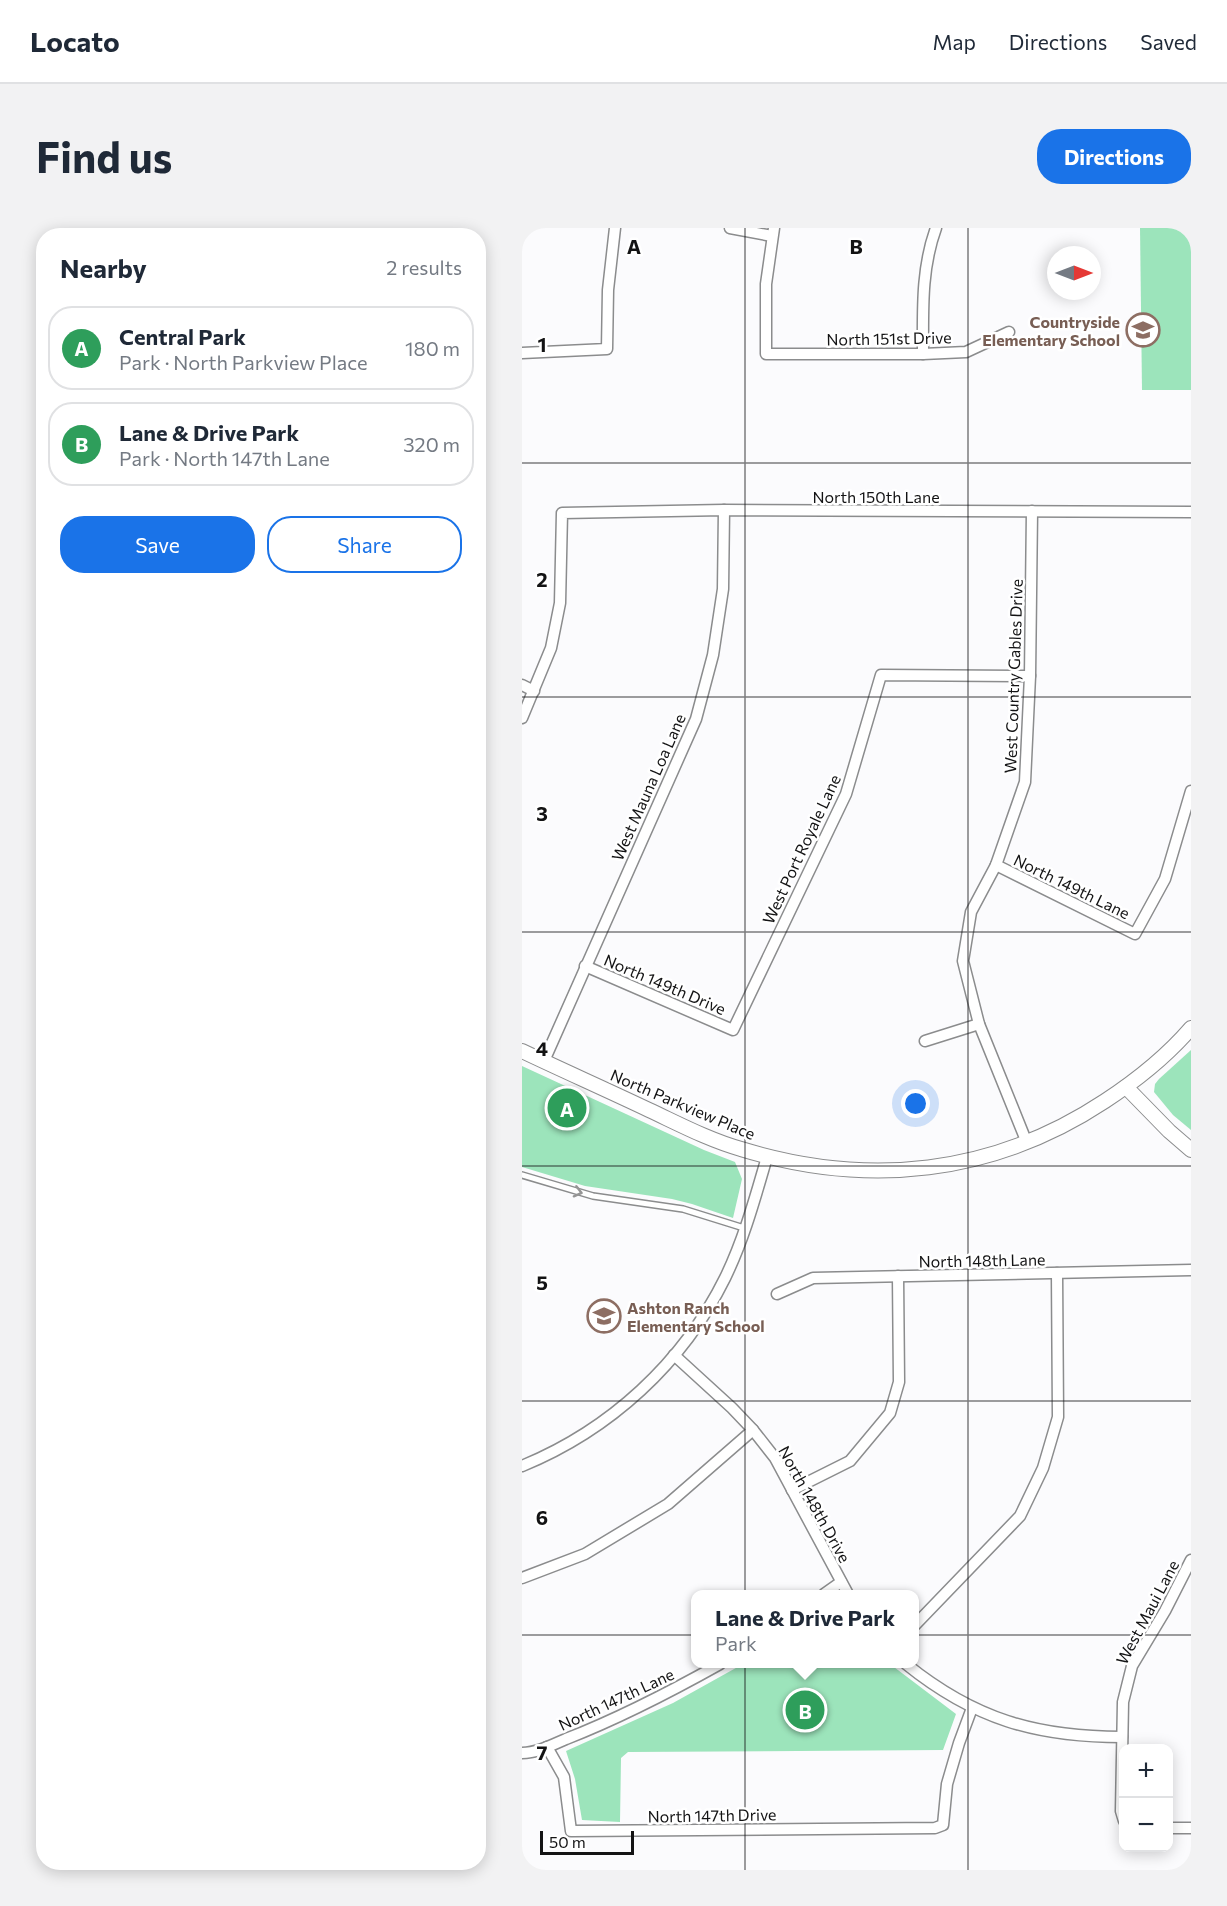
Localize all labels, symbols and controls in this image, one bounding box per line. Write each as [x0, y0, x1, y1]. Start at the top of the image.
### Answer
text: Locato [30, 24, 120, 58]
text: Map [933, 29, 976, 54]
text: Directions [1009, 29, 1107, 54]
text: Saved [1140, 29, 1197, 54]
button: Directions [1037, 129, 1191, 184]
text: Find us [36, 130, 172, 182]
text: A [627, 234, 641, 258]
text: B [849, 234, 863, 258]
north arrow [1047, 246, 1101, 300]
text: Nearby [60, 252, 147, 283]
text: 2 results [386, 255, 462, 279]
place label: Countryside Elementary School [982, 312, 1120, 349]
school or university icon: Countryside Elementary School [1125, 312, 1161, 348]
text: Central Park [119, 323, 246, 350]
street label: North 151st Drive [826, 327, 952, 349]
text: 1 [537, 332, 547, 356]
text: A [74, 336, 89, 360]
text: 180 m [405, 336, 460, 360]
text: Park · North Parkview Place [119, 350, 368, 374]
text: Lane & Drive Park [119, 419, 299, 446]
text: B [75, 432, 88, 456]
text: 320 m [403, 432, 460, 456]
text: Park · North 147th Lane [119, 446, 330, 470]
street label: North 150th Lane [812, 487, 940, 506]
button: Save [60, 516, 255, 573]
button: Share [267, 516, 462, 573]
text: 2 [536, 567, 548, 591]
street label: West Country Gables Drive [1000, 578, 1026, 774]
street label: West Mauna Loa Lane [607, 711, 689, 863]
street label: West Port Royale Lane [758, 771, 844, 927]
text: 3 [536, 801, 548, 825]
street label: North 149th Lane [1011, 850, 1133, 922]
street label: North 149th Drive [601, 950, 729, 1018]
text: 4 [536, 1036, 548, 1060]
street label: North Parkview Place [608, 1065, 758, 1143]
pin: A [548, 1086, 586, 1130]
your location [901, 1089, 930, 1118]
one-way arrow [573, 1184, 583, 1197]
street label: North 148th Lane [918, 1249, 1046, 1271]
text: 5 [536, 1270, 548, 1294]
school or university icon: Ashton Ranch Elementary School [586, 1298, 622, 1334]
place label: Ashton Ranch Elementary School [627, 1298, 765, 1335]
street label: North 148th Drive [775, 1442, 855, 1566]
text: 6 [536, 1505, 548, 1529]
street label: West Maui Lane [1112, 1557, 1182, 1667]
popup [691, 1590, 919, 1668]
text: Lane & Drive Park [715, 1604, 895, 1631]
text: Park [715, 1631, 757, 1655]
street label: North 147th Lane [555, 1664, 677, 1734]
pin: B [786, 1688, 824, 1732]
text: 7 [537, 1740, 548, 1764]
map controls [1119, 1744, 1173, 1852]
button: + [1119, 1744, 1173, 1798]
button: − [1119, 1798, 1173, 1852]
street label: North 147th Drive [647, 1804, 777, 1826]
scale bar [540, 1828, 634, 1856]
text: 50 m [549, 1832, 586, 1851]

